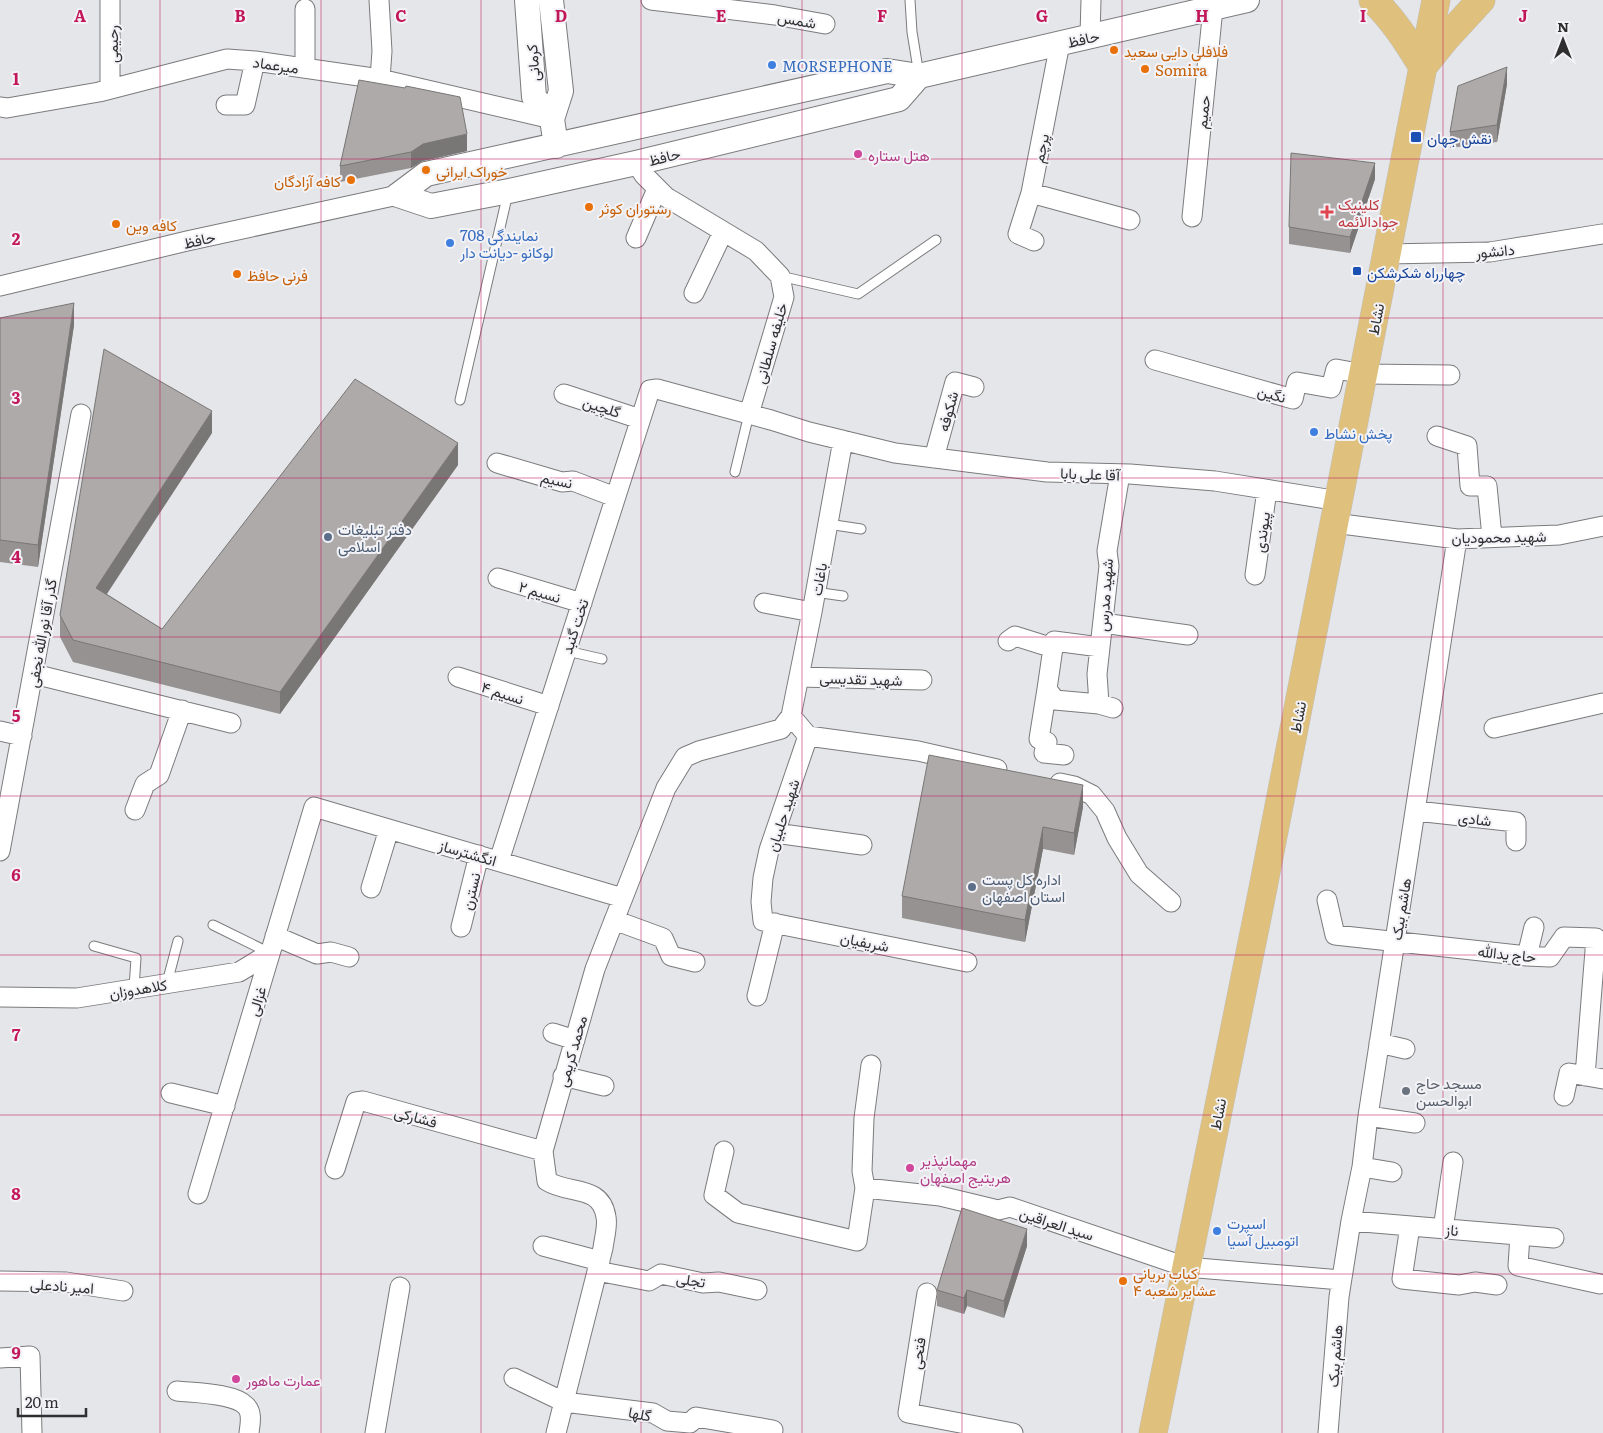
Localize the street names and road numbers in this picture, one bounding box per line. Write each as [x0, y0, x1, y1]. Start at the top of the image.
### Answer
street label: شمس [776, 4, 818, 34]
street label: حافظ [1065, 23, 1101, 53]
street label: رحیمی [100, 25, 123, 63]
street label: کرمانی [519, 43, 545, 83]
street label: میرعماد [252, 49, 300, 79]
street label: حمیم [1189, 94, 1215, 130]
street label: پرچم [1026, 131, 1054, 165]
street label: حافظ [646, 141, 682, 171]
street label: حافظ [181, 224, 217, 254]
street label: دانشور [1473, 237, 1516, 263]
street label: خلیفه سلطانی [747, 300, 793, 386]
street label: نشاط [1361, 301, 1389, 337]
street label: نگین [1255, 378, 1289, 408]
street label: شکوفه [931, 388, 963, 434]
street label: گلچین [580, 389, 624, 423]
street label: آقا علی بابا [1060, 460, 1122, 486]
street label: نسیم [539, 464, 575, 494]
street label: پیوندی [1247, 510, 1275, 554]
street label: شهید محمودیان [1451, 524, 1547, 548]
street label: شهید مدرس [1090, 557, 1118, 632]
street label: باغات [804, 561, 832, 597]
street label: نسیم ۲ [516, 574, 564, 608]
street label: گذر آقا نورالله نجفی [20, 576, 62, 689]
street label: تخت گنبد [554, 595, 594, 656]
street label: شهید تقدیسی [819, 665, 903, 691]
street label: نسیم ۴ [479, 674, 527, 710]
street label: نشاط [1283, 699, 1311, 735]
street label: شهید حلبیان [759, 776, 805, 854]
street label: شادی [1457, 805, 1493, 831]
street label: انگشترساز [436, 833, 500, 871]
street label: نسترن [454, 870, 486, 912]
street label: هاشم بیک [1384, 876, 1416, 942]
street label: شریفیان [839, 925, 892, 957]
street label: حاج یدالله [1477, 939, 1537, 968]
street label: کلاهدوزان [107, 972, 169, 1004]
street label: غزالی [241, 983, 271, 1019]
street label: محمد کریمی [550, 1013, 592, 1089]
street label: نشاط [1203, 1096, 1231, 1132]
street label: فشارکی [392, 1099, 440, 1133]
street label: سید العراقین [1017, 1200, 1097, 1246]
street label: ناز [1443, 1217, 1460, 1241]
street label: تجلی [675, 1265, 708, 1293]
street label: امیر نادعلی [29, 1271, 95, 1299]
street label: هاشم بیک [1320, 1324, 1348, 1388]
street label: فتحی [903, 1335, 931, 1371]
street label: گلها [627, 1400, 654, 1427]

